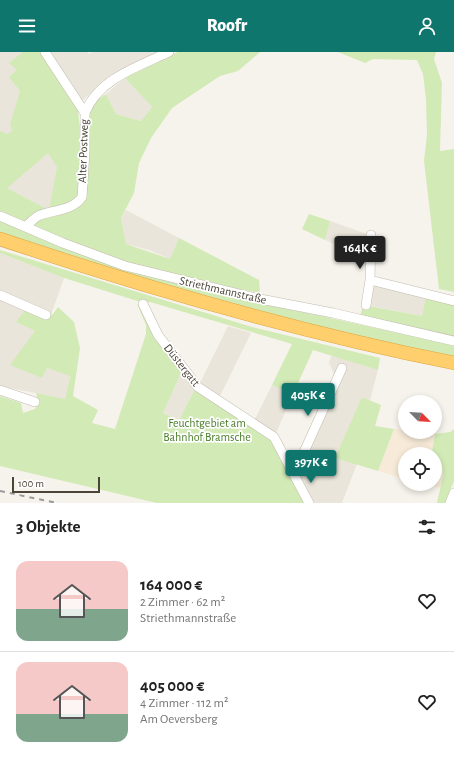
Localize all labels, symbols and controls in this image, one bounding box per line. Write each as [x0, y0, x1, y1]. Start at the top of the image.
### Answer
icon: menu [16, 15, 38, 37]
icon: person [416, 15, 438, 37]
text: Roofr [207, 17, 247, 35]
street label: Alter Postweg [76, 119, 90, 183]
pin: 164K € [327, 236, 393, 270]
text: 164K € [343, 242, 377, 255]
street label: Striethmannstraße [178, 274, 268, 306]
street label: Düstergatt [162, 341, 202, 389]
pin: 405K € [275, 383, 341, 417]
text: 405K € [291, 389, 325, 402]
north arrow [398, 395, 442, 439]
map controls [398, 395, 442, 491]
park label: Feuchtgebiet am Bahnhof Bramsche [163, 417, 251, 443]
button: locate [398, 447, 442, 491]
pin: 397K € [278, 450, 344, 484]
text: 397K € [294, 456, 328, 469]
scale bar [12, 475, 100, 494]
text: 100 m [18, 478, 44, 489]
icon: filters [416, 516, 438, 538]
text: 3 Objekte [16, 518, 81, 535]
text: 164 000 € [140, 576, 203, 593]
icon: home [48, 577, 96, 625]
icon: heart [416, 590, 438, 612]
text: 2 Zimmer · 62 m² [140, 596, 225, 609]
text: Striethmannstraße [140, 612, 236, 625]
text: 405 000 € [140, 677, 204, 694]
icon: home [48, 678, 96, 726]
icon: heart [416, 691, 438, 713]
text: 4 Zimmer · 112 m² [140, 697, 228, 710]
text: Am Oeversberg [140, 713, 218, 726]

